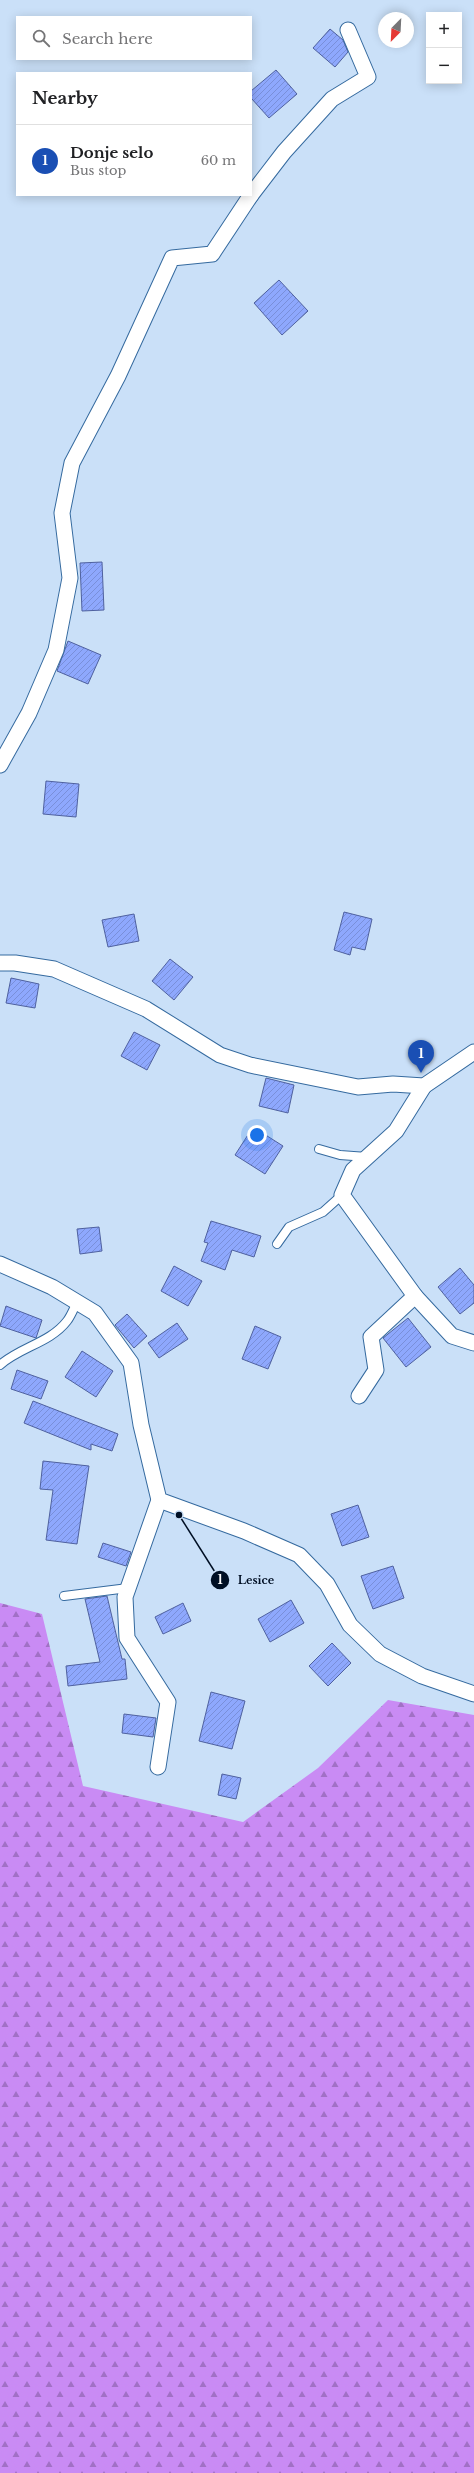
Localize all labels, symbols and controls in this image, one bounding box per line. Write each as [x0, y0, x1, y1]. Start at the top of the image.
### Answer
north arrow [378, 12, 414, 48]
map controls [426, 12, 462, 84]
button: + [426, 12, 462, 48]
search box [16, 16, 252, 60]
icon: search [30, 27, 52, 49]
text: Search here [62, 29, 153, 48]
button: − [426, 48, 462, 84]
text: Nearby [32, 88, 98, 109]
text: Donje selo [70, 143, 153, 162]
text: 1 [42, 152, 48, 169]
text: 60 m [201, 152, 236, 169]
text: Bus stop [70, 162, 126, 179]
pin: 1 [408, 1040, 434, 1073]
your location [247, 1125, 267, 1145]
callout: Lesice [210, 1568, 283, 1591]
text: 1 [217, 1572, 223, 1587]
text: Lesice [238, 1573, 275, 1587]

